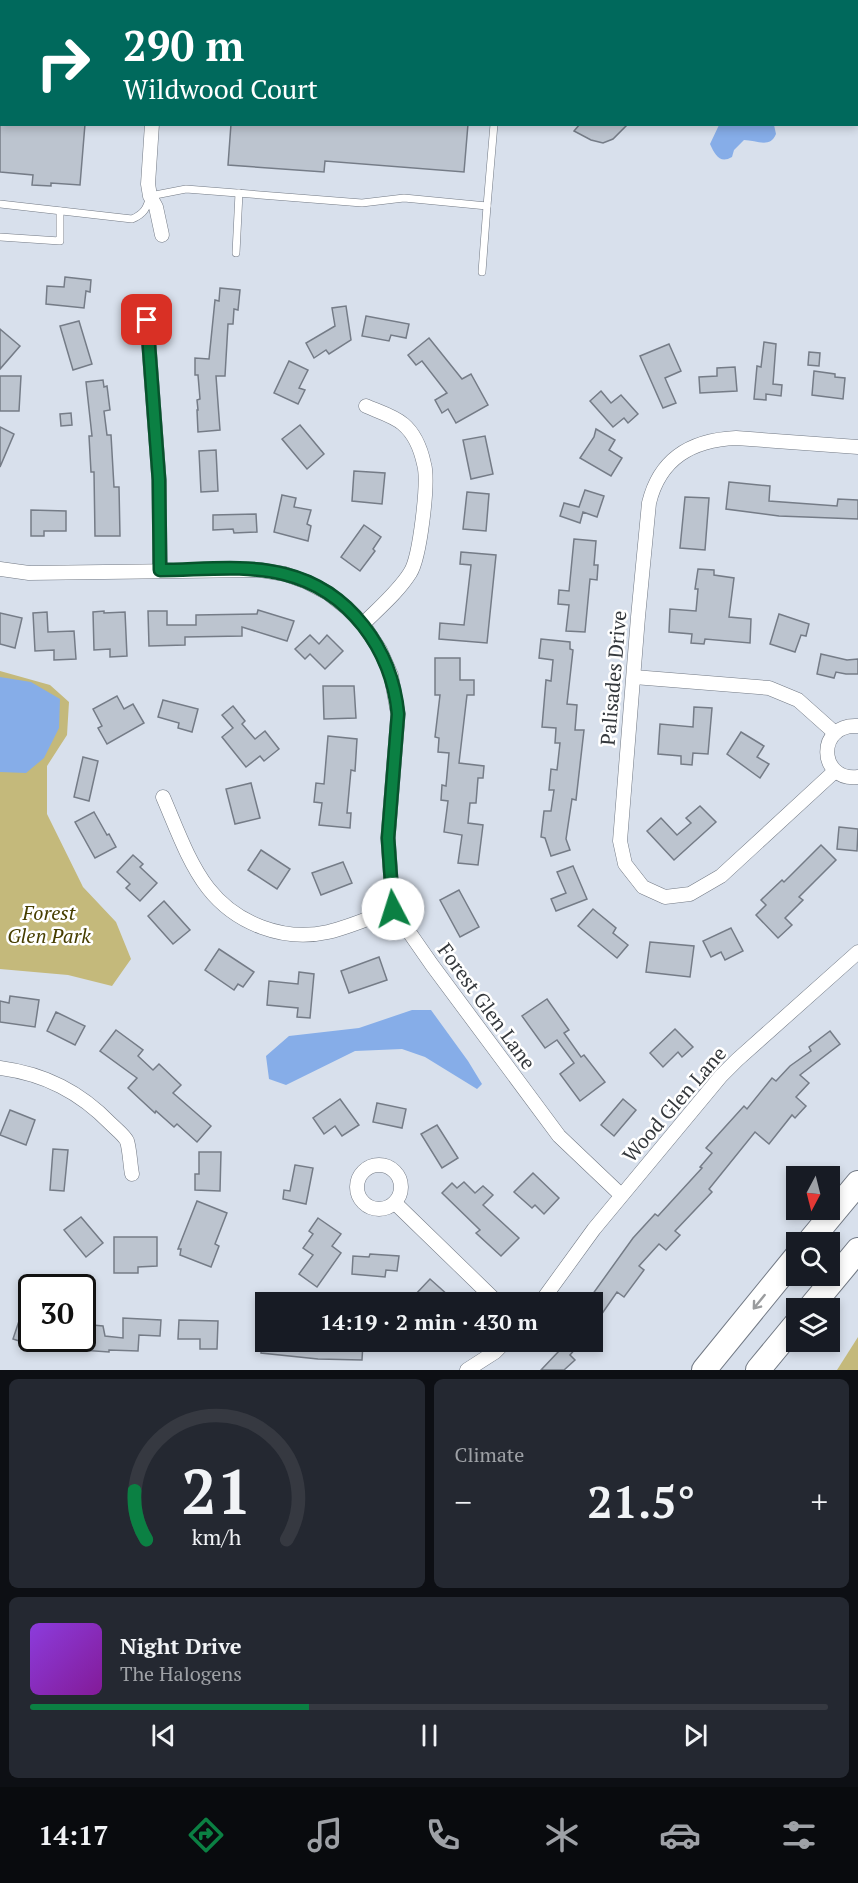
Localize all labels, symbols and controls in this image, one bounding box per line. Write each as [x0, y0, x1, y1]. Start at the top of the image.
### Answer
text: 290 m [123, 17, 244, 73]
icon: right [24, 24, 102, 102]
text: Wildwood Court [123, 71, 318, 107]
pin [121, 294, 172, 345]
icon: arrive [130, 303, 163, 336]
street label: Palisades Drive [594, 609, 632, 747]
position arrow [361, 877, 425, 941]
park label: Forest Glen Park [7, 899, 91, 949]
street label: Forest Glen Lane [432, 937, 542, 1075]
street label: Wood Glen Lane [616, 1040, 732, 1168]
north arrow [786, 1166, 840, 1220]
map controls [786, 1166, 840, 1352]
button: search [786, 1232, 840, 1286]
speed limit sign: 30 [18, 1274, 96, 1352]
one-way arrow [753, 1294, 766, 1310]
button: layers [786, 1298, 840, 1352]
text: 14:19 · 2 min · 430 m [320, 1307, 538, 1336]
text: Climate [455, 1441, 524, 1468]
text: 21 [181, 1449, 252, 1532]
text: 21.5° [587, 1471, 695, 1531]
text: − [455, 1480, 472, 1523]
text: + [810, 1480, 828, 1523]
text: km/h [192, 1524, 242, 1552]
text: Night Drive [120, 1631, 242, 1660]
text: The Halogens [120, 1660, 242, 1687]
icon: previous [147, 1719, 180, 1752]
icon: pause [413, 1719, 446, 1752]
icon: next [679, 1719, 712, 1752]
icon: directions [185, 1814, 227, 1856]
icon: music [304, 1814, 346, 1856]
icon: phone [422, 1814, 464, 1856]
icon: climate [541, 1814, 583, 1856]
icon: car [659, 1814, 701, 1856]
icon: filters [778, 1814, 820, 1856]
text: 14:17 [38, 1817, 109, 1853]

